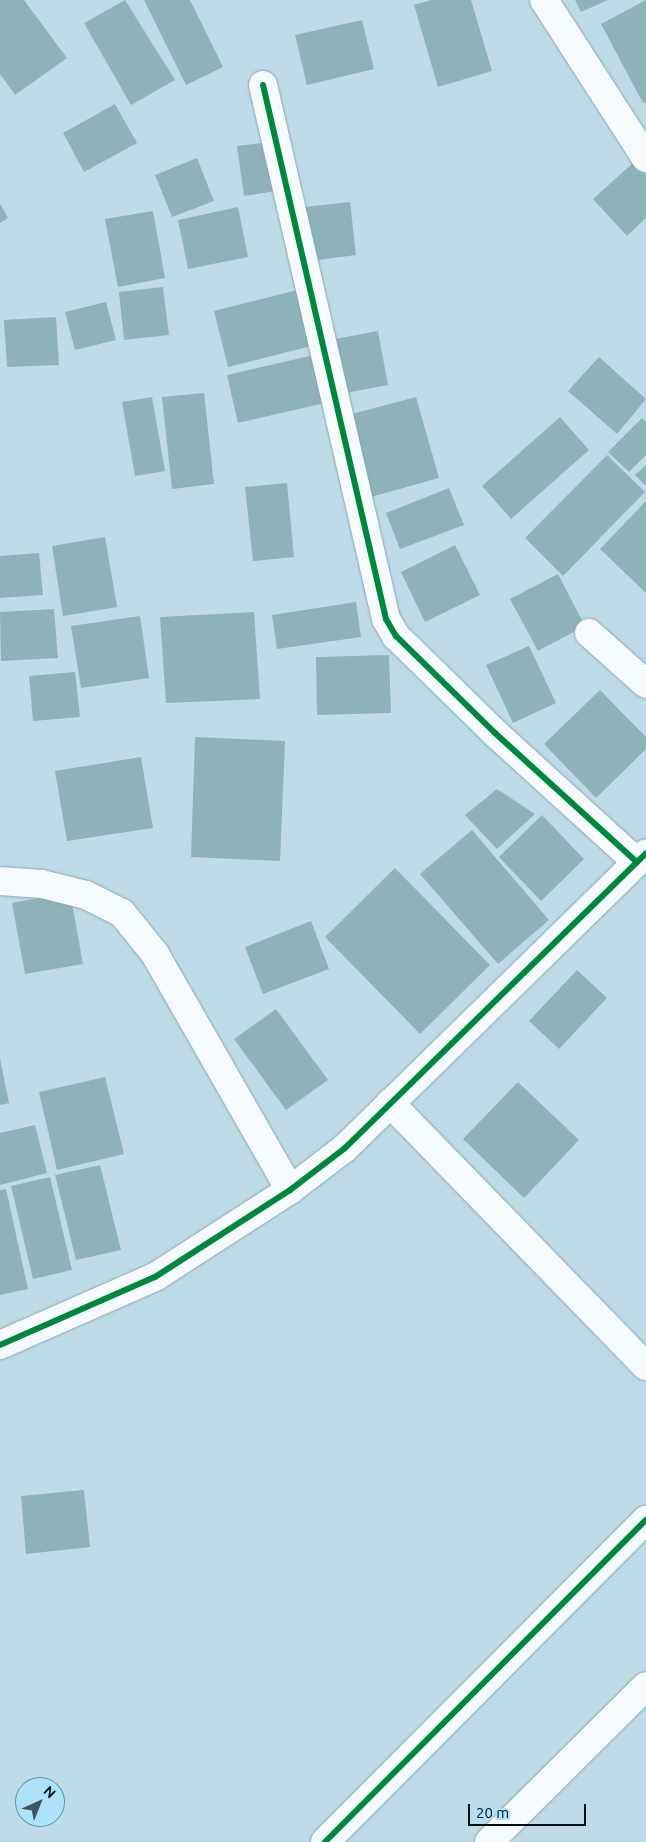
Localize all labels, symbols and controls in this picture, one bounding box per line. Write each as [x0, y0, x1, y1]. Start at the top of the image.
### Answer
north arrow [15, 1777, 65, 1827]
text: N [40, 1783, 59, 1801]
scale bar [471, 1794, 588, 1826]
text: 20 m [476, 1804, 509, 1821]

